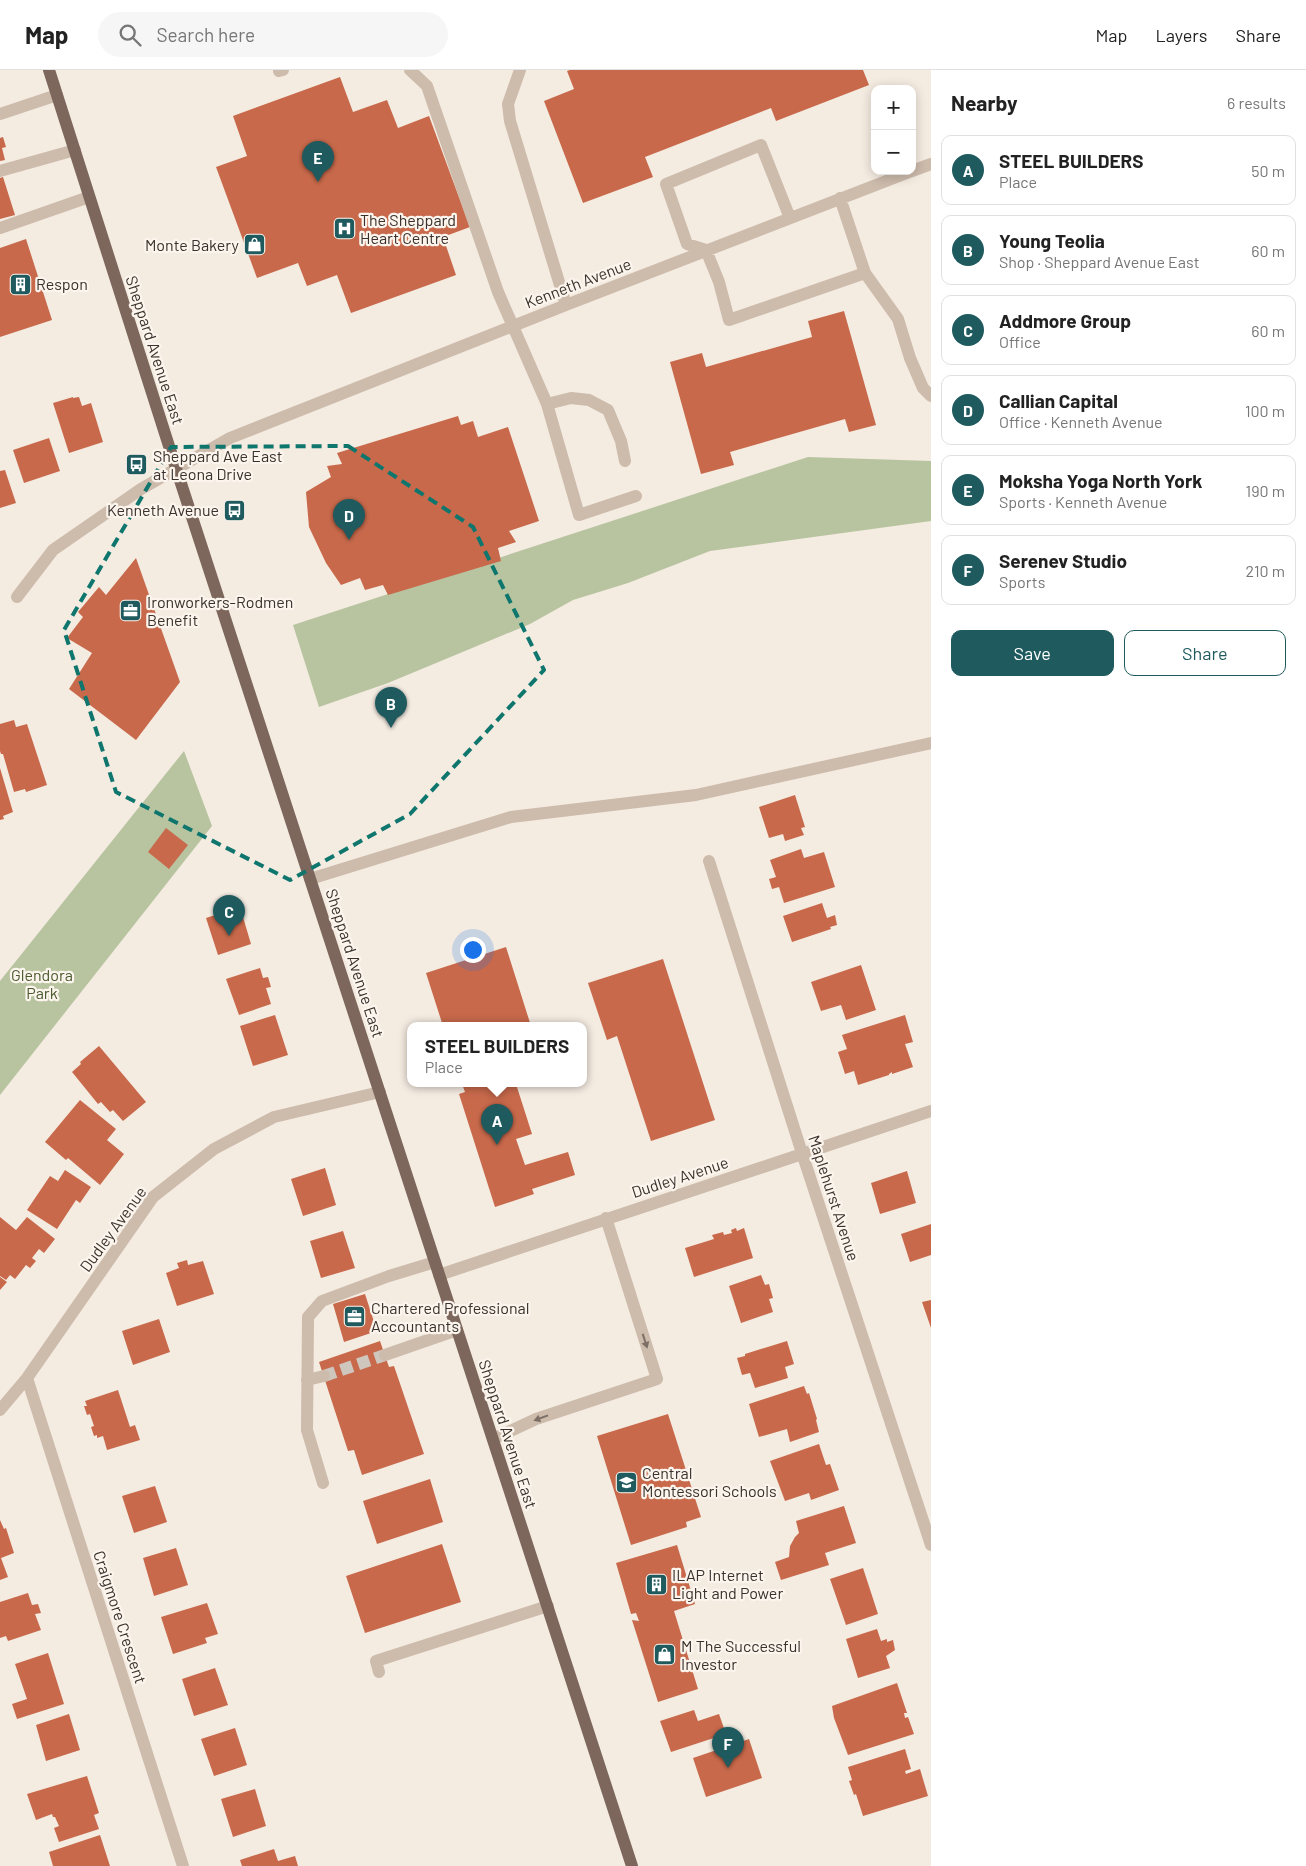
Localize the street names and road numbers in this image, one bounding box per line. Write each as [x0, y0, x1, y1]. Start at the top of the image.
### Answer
street label: Kenneth Avenue [522, 254, 634, 311]
street label: Sheppard Avenue East [122, 273, 189, 427]
street label: Sheppard Avenue East [322, 886, 389, 1040]
street label: Maplehurst Avenue [805, 1133, 864, 1263]
street label: Dudley Avenue [629, 1152, 731, 1201]
street label: Dudley Avenue [75, 1183, 150, 1275]
street label: Sheppard Avenue East [475, 1357, 542, 1511]
street label: Craigmore Crescent [90, 1548, 151, 1686]

